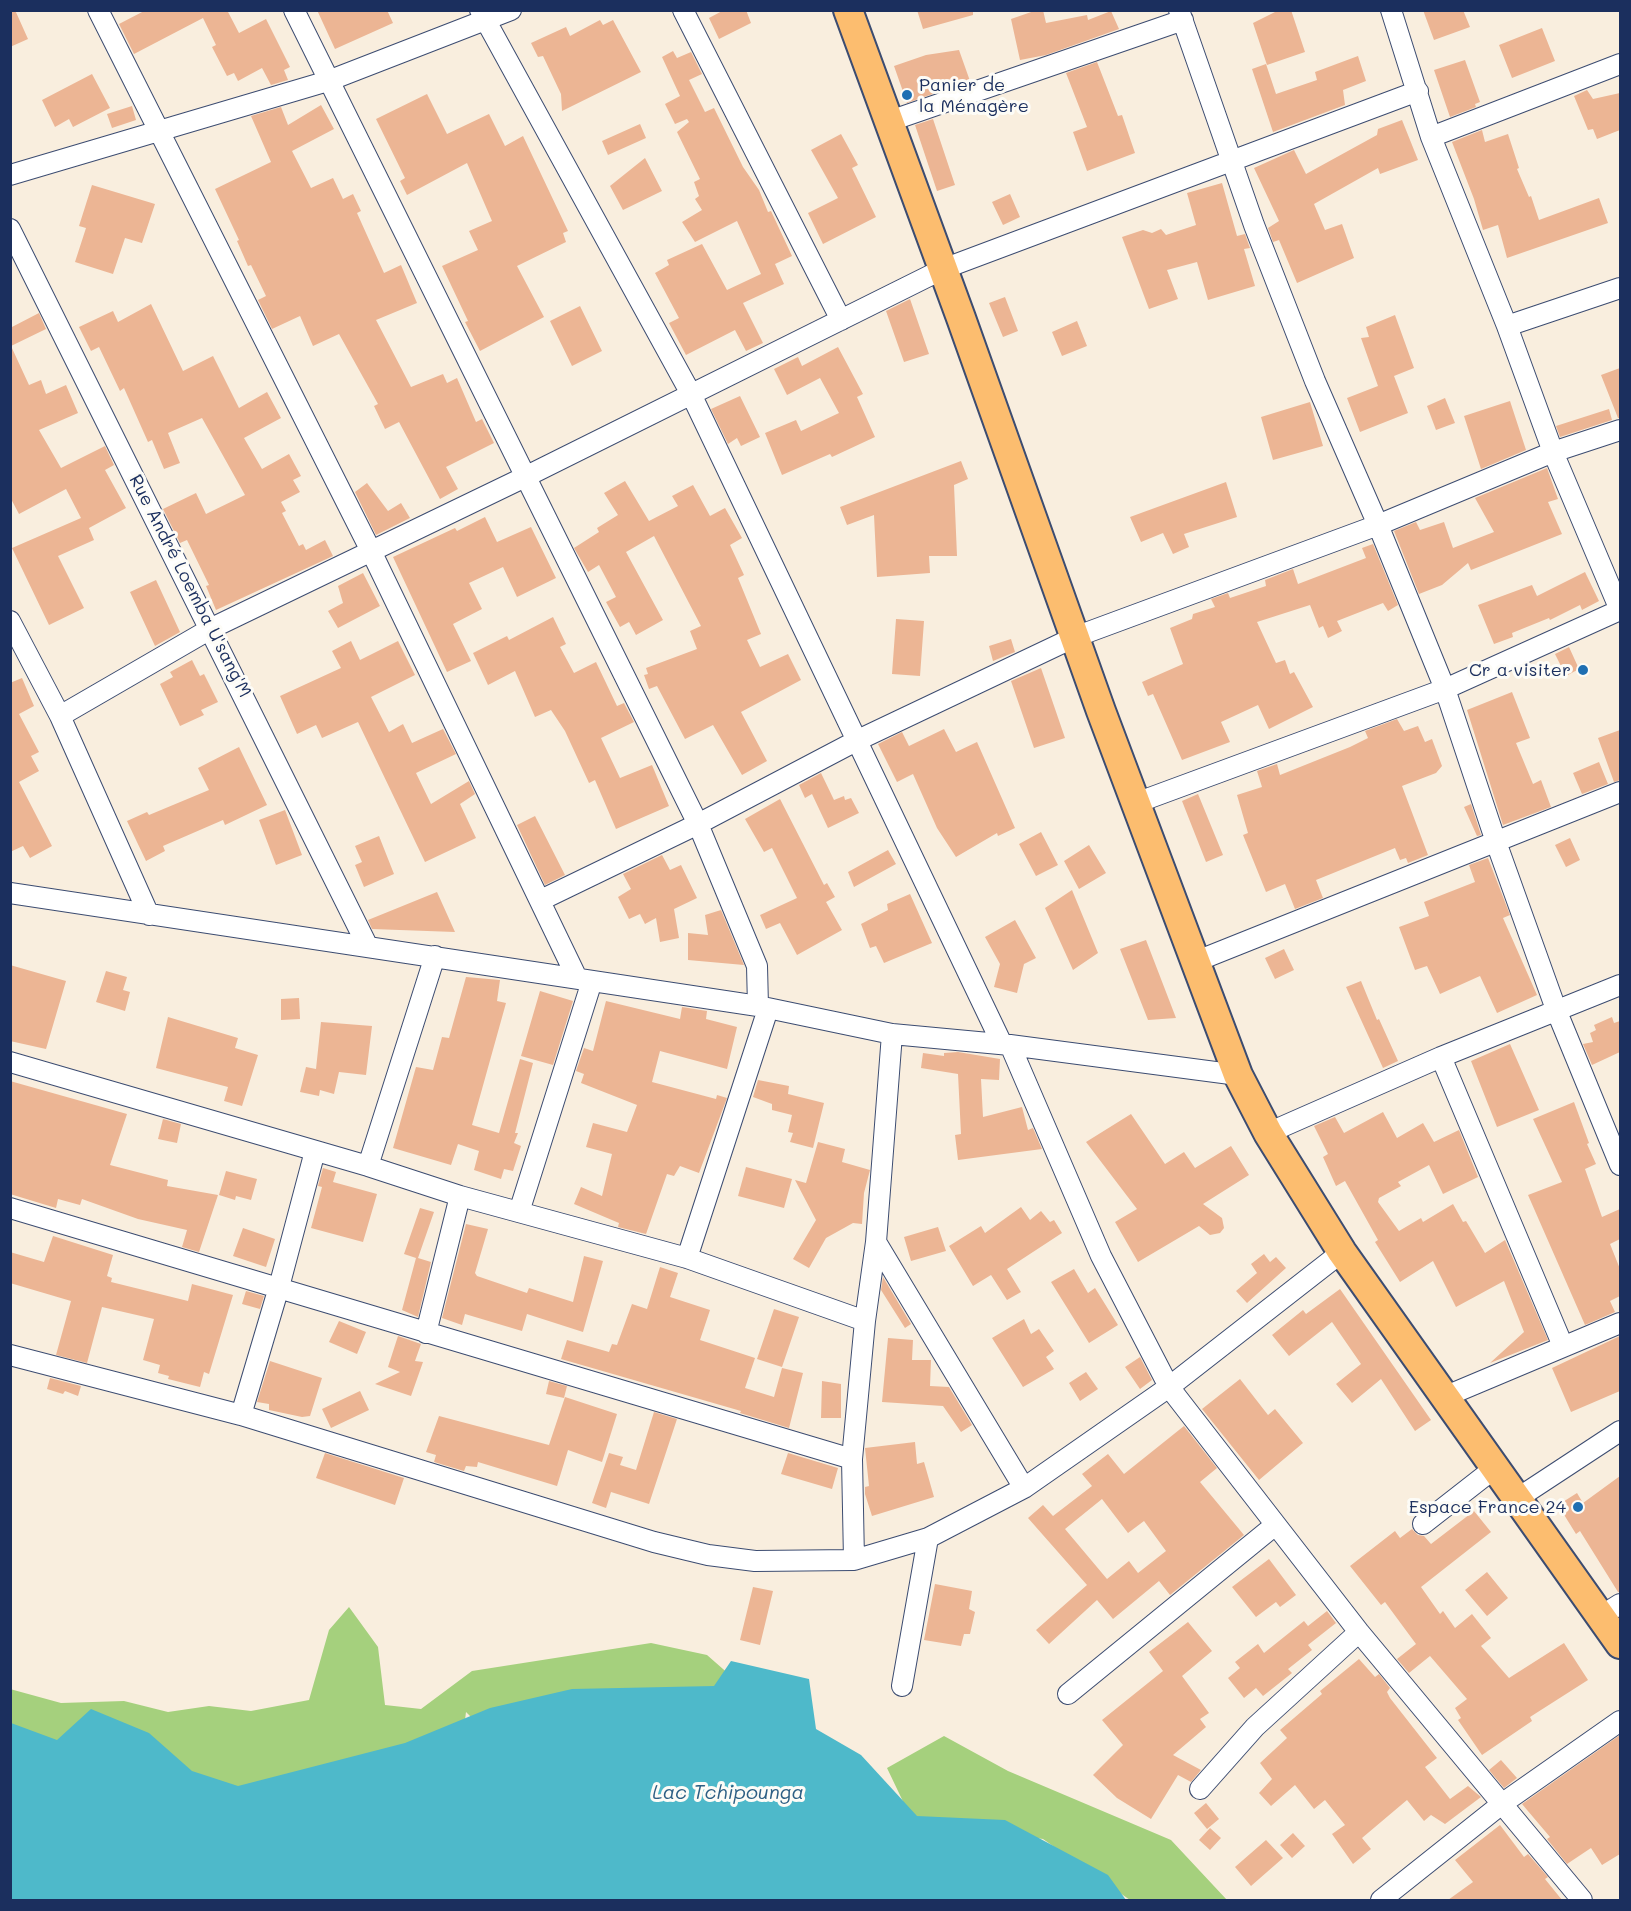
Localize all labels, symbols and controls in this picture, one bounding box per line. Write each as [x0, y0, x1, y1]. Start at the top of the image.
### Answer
place label: Panier de la Ménagère [919, 74, 1029, 116]
marker: Panier de la Ménagère [900, 88, 914, 102]
street label: Rue André Loemba U'sang'M [124, 471, 256, 701]
place label: Cr a visiter [1469, 659, 1571, 681]
marker: Cr a visiter [1576, 663, 1590, 677]
place label: Espace France 24 [1409, 1496, 1566, 1518]
marker: Espace France 24 [1571, 1500, 1585, 1514]
water label: Lac Tchipounga [652, 1781, 804, 1805]

